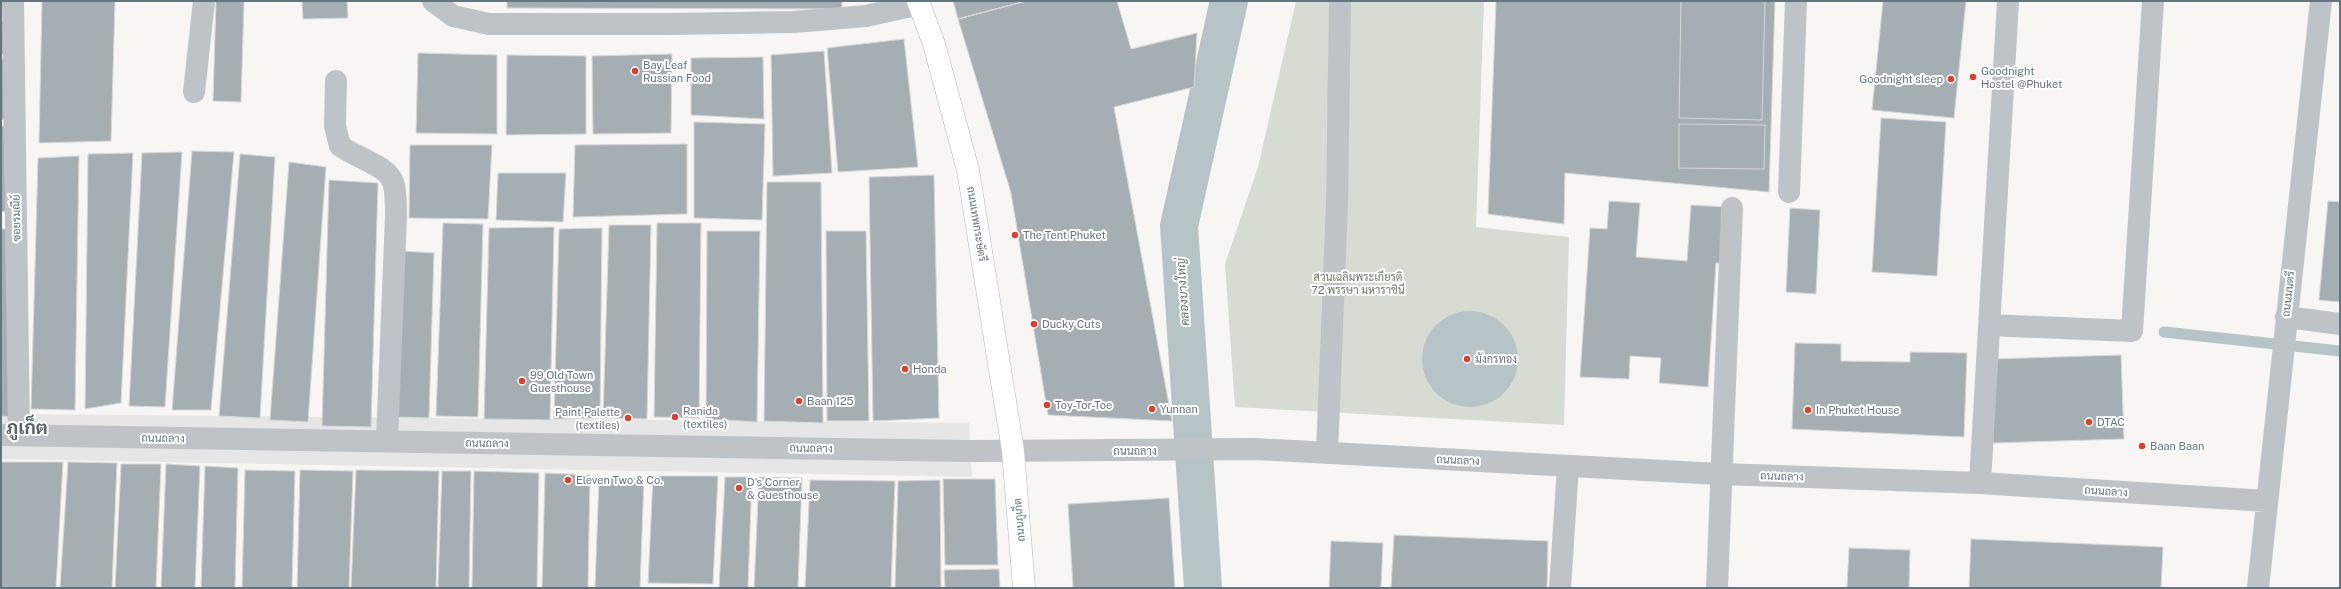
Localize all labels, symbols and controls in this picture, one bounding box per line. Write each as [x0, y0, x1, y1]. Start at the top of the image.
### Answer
place label: Bay Leaf Russian Food [643, 59, 711, 84]
place label: Goodnight Hostel @Phuket [1981, 65, 2062, 90]
marker: Bay Leaf Russian Food [630, 66, 640, 76]
marker: Goodnight Hostel @Phuket [1968, 72, 1978, 82]
place label: Goodnight sleep [1859, 73, 1943, 85]
marker: Goodnight sleep [1946, 74, 1956, 84]
street label: ถนนเทพกระษัตรี [965, 185, 991, 262]
street label: ซอยรมณีย์ [8, 194, 22, 242]
place label: The Tent Phuket [1023, 229, 1106, 241]
marker: The Tent Phuket [1010, 230, 1020, 240]
water label: คลองบางใหญ่ [1173, 257, 1192, 326]
park label: สวนเฉลิมพระเกียรติ 72 พรรษา มหาราชินี [1311, 269, 1405, 296]
street label: ถนนมนตรี [2278, 270, 2296, 318]
place label: Ducky Cuts [1042, 318, 1101, 330]
marker: Ducky Cuts [1029, 319, 1039, 329]
place label: มังกรทอง [1475, 352, 1517, 365]
marker: มังกรทอง [1462, 354, 1472, 364]
place label: Honda [913, 363, 947, 375]
marker: Honda [900, 364, 910, 374]
place label: 99 Old Town Guesthouse [530, 369, 593, 394]
marker: 99 Old Town Guesthouse [517, 376, 527, 386]
place label: Baan 125 [807, 395, 854, 407]
marker: Baan 125 [794, 396, 804, 406]
place label: Toy-Tor-Toe [1055, 399, 1112, 411]
marker: Toy-Tor-Toe [1042, 400, 1052, 410]
place label: Yunnan [1160, 403, 1198, 415]
marker: Yunnan [1147, 404, 1157, 414]
place label: In Phuket House [1816, 404, 1900, 416]
place label: Ranida (textiles) [683, 405, 727, 430]
marker: In Phuket House [1803, 405, 1813, 415]
place label: Paint Palette (textiles) [555, 406, 620, 431]
marker: Ranida (textiles) [670, 412, 680, 422]
marker: Paint Palette (textiles) [623, 413, 633, 423]
district label: ภูเก็ต [6, 414, 48, 441]
place label: DTAC [2097, 416, 2125, 428]
marker: DTAC [2084, 417, 2094, 427]
street label: ถนนถลาง [141, 432, 185, 444]
street label: ถนนถลาง [465, 437, 509, 449]
place label: Baan Baan [2150, 440, 2204, 452]
marker: Baan Baan [2137, 441, 2147, 451]
street label: ถนนถลาง [789, 442, 833, 454]
street label: ถนนถลาง [1113, 445, 1157, 457]
street label: ถนนถลาง [1436, 453, 1480, 467]
street label: ถนนถลาง [1760, 469, 1804, 483]
place label: Eleven Two & Co. [576, 474, 663, 486]
marker: Eleven Two & Co. [563, 475, 573, 485]
place label: D's Corner & Guesthouse [747, 476, 819, 501]
marker: D's Corner & Guesthouse [734, 483, 744, 493]
street label: ถนนถลาง [2084, 483, 2128, 499]
street label: ถนนภูเก็ต [1008, 498, 1029, 543]

